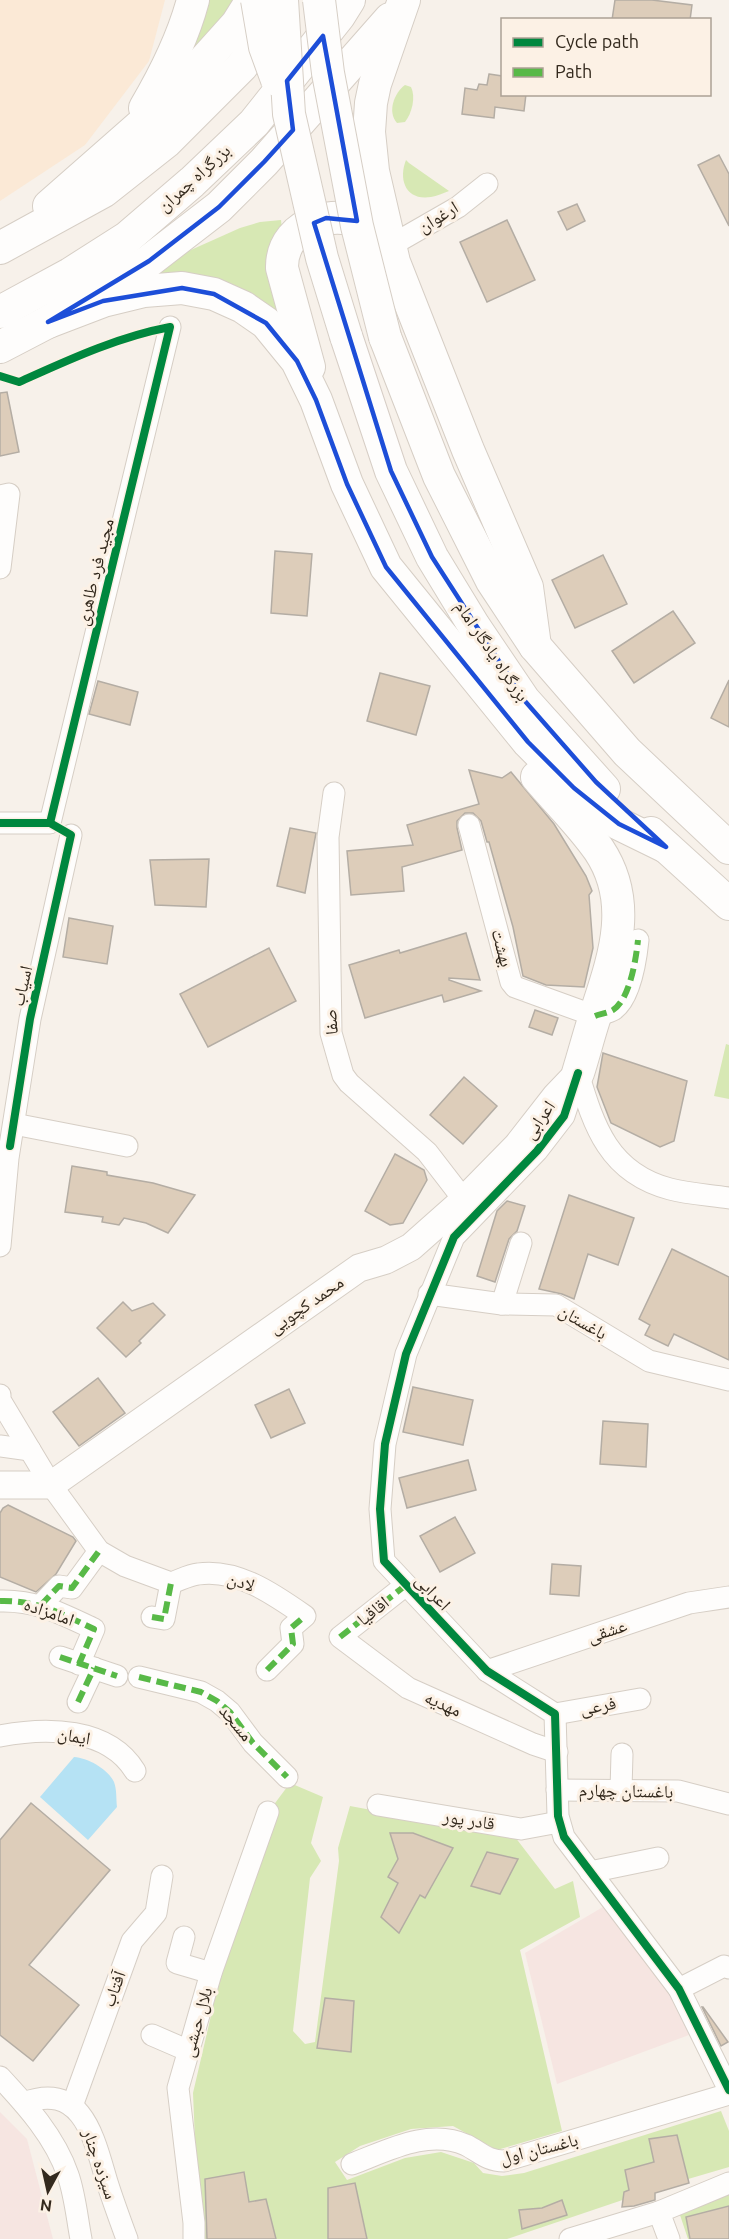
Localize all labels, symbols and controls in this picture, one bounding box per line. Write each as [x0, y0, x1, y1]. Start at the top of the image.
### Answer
legend [501, 18, 711, 96]
text: Cycle path [555, 31, 639, 51]
text: Path [555, 61, 592, 81]
street label: بزرگراه چمران [153, 139, 235, 217]
street label: ارغوان [414, 196, 462, 238]
street label: مجید فرد طاهری [71, 516, 119, 628]
street label: بزرگراه یادگار امام [449, 596, 534, 706]
street label: بهشت [487, 927, 518, 969]
street label: اسیاب [7, 964, 37, 1008]
street label: صفا [319, 1009, 341, 1036]
street label: اعرابی [518, 1096, 560, 1144]
street label: محمد کچویی [264, 1271, 348, 1339]
street label: باغستان [555, 1299, 611, 1345]
street label: لادن [225, 1567, 257, 1597]
street label: اعرابی [411, 1569, 455, 1615]
street label: اقاقیا [352, 1592, 393, 1630]
street label: امامزاده [21, 1593, 77, 1630]
street label: عشقی [584, 1614, 630, 1648]
street label: مهدیه [421, 1686, 465, 1721]
street label: فرعی [578, 1692, 618, 1720]
street label: مسجد [215, 1700, 257, 1745]
street label: ایمان [56, 1722, 92, 1750]
street label: باغستان چهارم [578, 1779, 674, 1804]
street label: قادر پور [440, 1805, 496, 1835]
street label: آفتاب [97, 1968, 130, 2010]
street label: بلال حبشی [177, 1984, 217, 2060]
street label: سیزده چنار [78, 2125, 122, 2202]
street label: باغستان اول [498, 2129, 580, 2169]
north arrow [18, 2161, 78, 2221]
text: N [39, 2196, 53, 2216]

